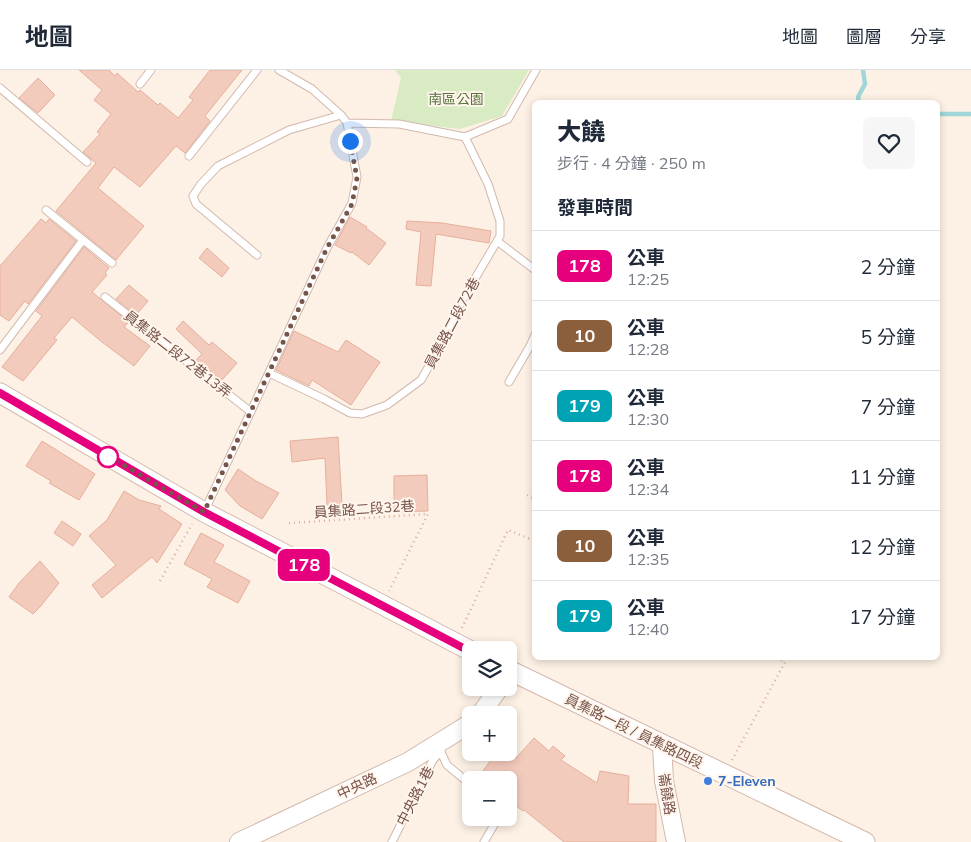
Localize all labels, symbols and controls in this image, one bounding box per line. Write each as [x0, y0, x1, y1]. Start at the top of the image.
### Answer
text: 地圖 [25, 21, 73, 51]
text: 地圖 [782, 25, 818, 48]
text: 圖層 [846, 25, 882, 48]
text: 分享 [910, 25, 946, 48]
park label: 南區公園 [428, 90, 484, 108]
text: 大饒 [557, 116, 605, 146]
button: heart [863, 117, 915, 169]
your location [338, 129, 363, 154]
text: 步行 · 4 分鐘 · 250 m [557, 153, 706, 173]
text: 發車時間 [557, 195, 633, 219]
text: 公車 [627, 245, 665, 269]
text: 178 [568, 254, 601, 277]
text: 2 分鐘 [861, 255, 915, 279]
text: 12:25 [627, 269, 669, 289]
street label: 員集路二段72巷 [420, 274, 484, 372]
street label: 員集路二段72巷13弄 [121, 306, 235, 402]
text: 公車 [627, 315, 665, 339]
text: 10 [574, 324, 595, 347]
text: 5 分鐘 [861, 325, 915, 349]
text: 12:28 [627, 339, 669, 359]
text: 公車 [627, 385, 665, 409]
text: 179 [568, 394, 601, 417]
text: 7 分鐘 [861, 395, 915, 419]
text: 12:30 [627, 409, 669, 429]
unlabelled marker [97, 446, 119, 468]
text: 公車 [627, 455, 665, 479]
text: 178 [568, 464, 601, 487]
text: 11 分鐘 [849, 465, 915, 489]
text: 12:34 [627, 479, 669, 499]
street label: 員集路二段32巷 [313, 497, 415, 521]
text: 公車 [627, 525, 665, 549]
text: 10 [574, 534, 595, 557]
text: 12 分鐘 [849, 535, 915, 559]
line badge: 178 [275, 549, 333, 581]
text: 12:35 [627, 549, 669, 569]
text: 178 [288, 553, 320, 576]
text: 公車 [627, 595, 665, 619]
text: 179 [568, 604, 601, 627]
text: 17 分鐘 [849, 605, 915, 629]
text: 12:40 [627, 619, 669, 639]
map controls [462, 641, 517, 826]
button: layers [462, 641, 517, 696]
street label: 員集路一段 / 員集路四段 [562, 690, 706, 772]
button: + [462, 706, 517, 761]
street label: 中央路1巷 [392, 763, 438, 829]
street label: 中央路 [334, 769, 380, 803]
button: − [462, 771, 517, 826]
street label: 崙饒路 [655, 772, 679, 816]
place label: 7-Eleven [718, 772, 776, 790]
marker: 7-Eleven [702, 775, 714, 787]

